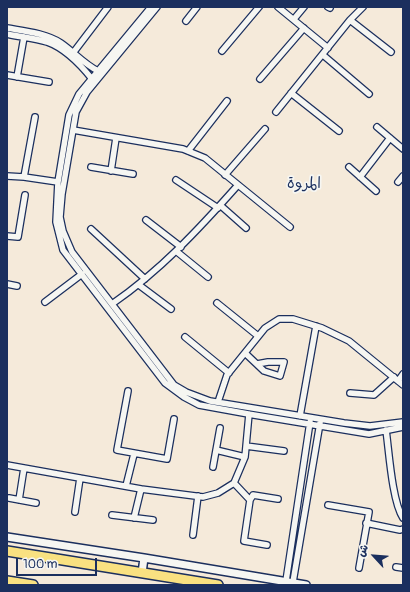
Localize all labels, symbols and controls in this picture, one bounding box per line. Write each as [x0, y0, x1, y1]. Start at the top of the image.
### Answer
district label: المروة [287, 175, 321, 193]
north arrow [354, 536, 394, 576]
text: ش [354, 542, 371, 559]
scale bar [18, 550, 99, 576]
text: 100 m [23, 557, 57, 572]

